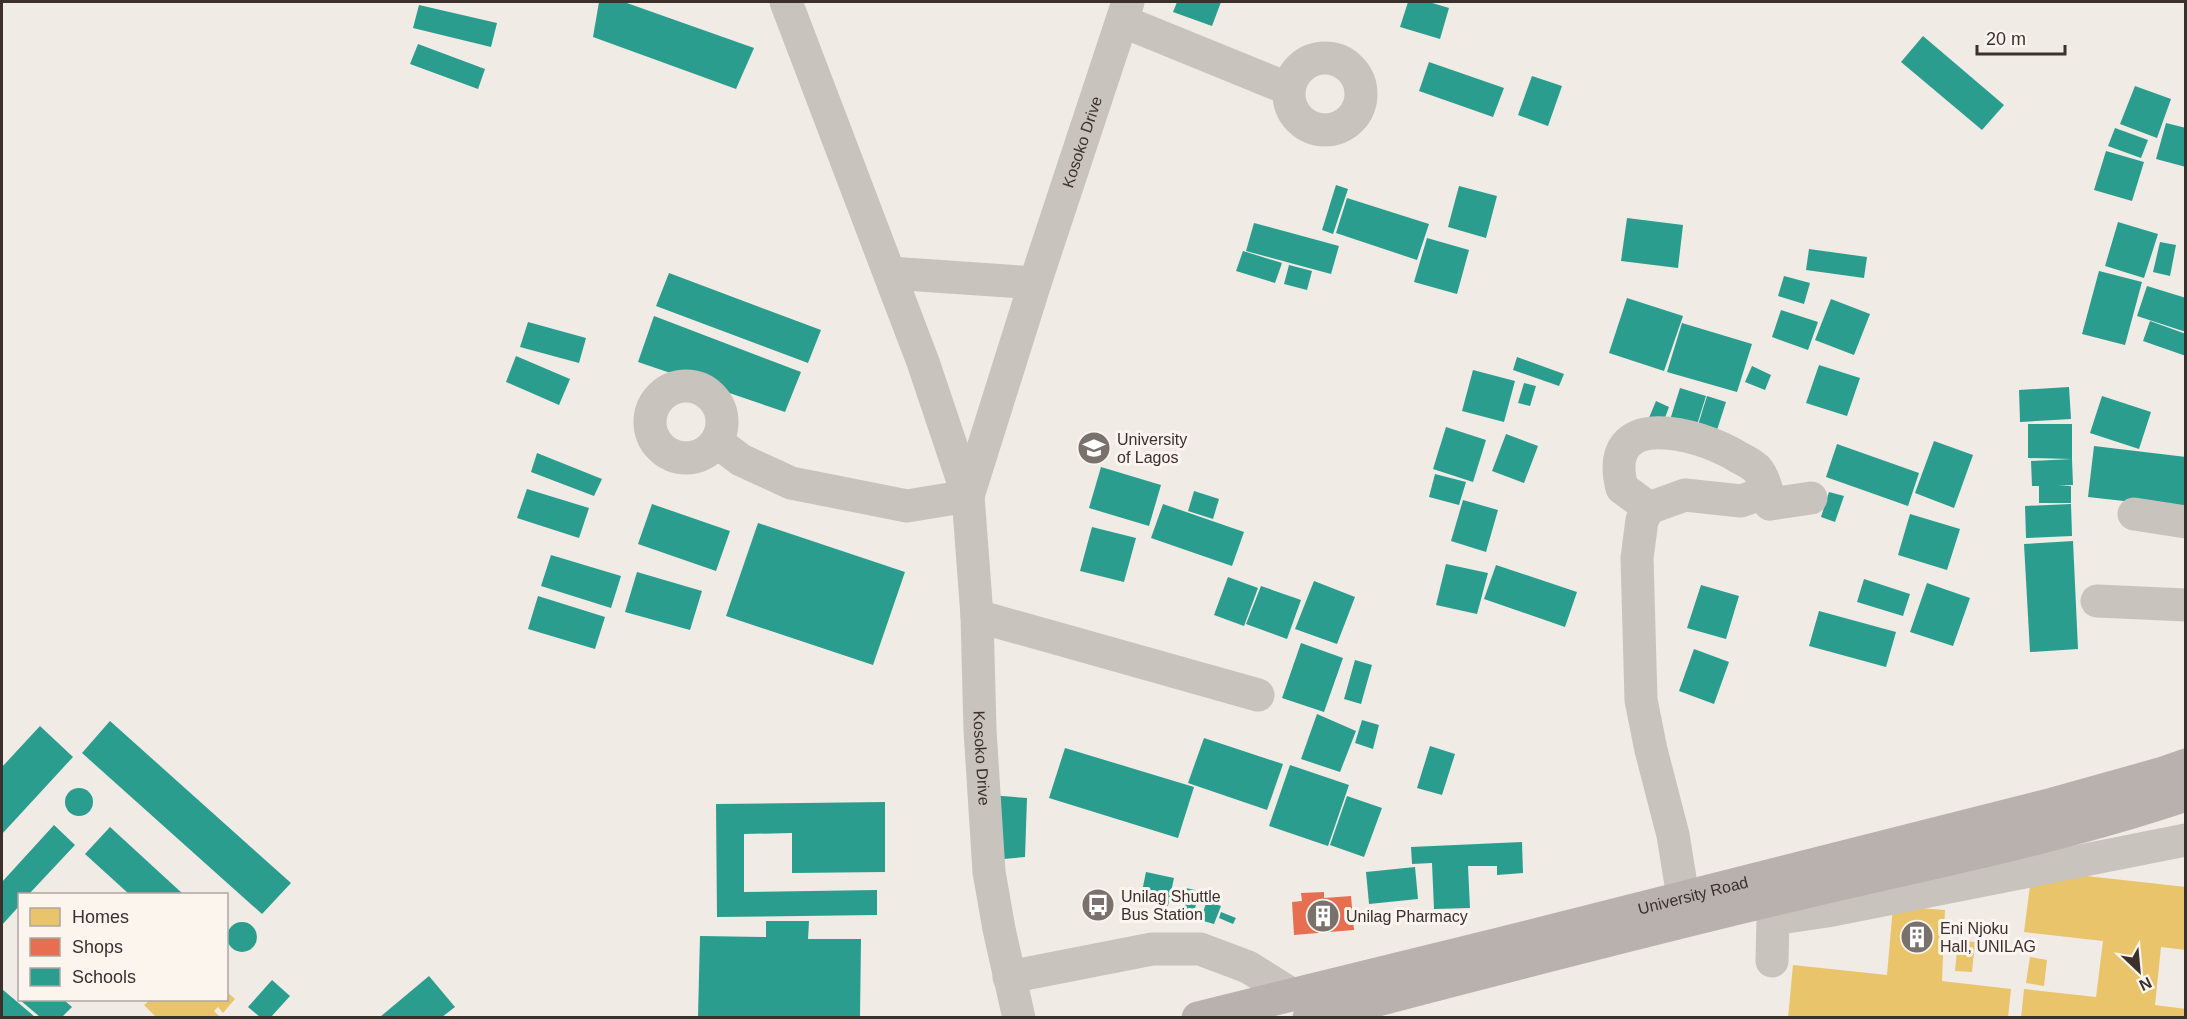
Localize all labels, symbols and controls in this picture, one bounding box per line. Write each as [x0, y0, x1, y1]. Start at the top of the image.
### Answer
scale bar [1977, 18, 2066, 56]
text: 20 m [1986, 29, 2026, 49]
street label: Kosoko Drive [1059, 94, 1105, 190]
school or university icon: University of Lagos [1076, 430, 1112, 466]
place label: University of Lagos [1117, 431, 1187, 466]
street label: Kosoko Drive [970, 710, 993, 806]
street label: University Road [1636, 873, 1750, 918]
bus stop icon: Unilag Shuttle Bus Station [1080, 887, 1116, 923]
place label: Unilag Shuttle Bus Station [1121, 888, 1221, 923]
legend [18, 893, 228, 1001]
building icon: Unilag Pharmacy [1305, 898, 1341, 934]
text: Homes [72, 907, 129, 927]
place label: Unilag Pharmacy [1346, 908, 1468, 925]
building icon: Eni Njoku Hall, UNILAG [1899, 919, 1935, 955]
place label: Eni Njoku Hall, UNILAG [1940, 920, 2036, 955]
text: Shops [72, 937, 123, 957]
north arrow [2109, 941, 2169, 1001]
text: Schools [72, 967, 136, 987]
text: N [2136, 974, 2154, 994]

